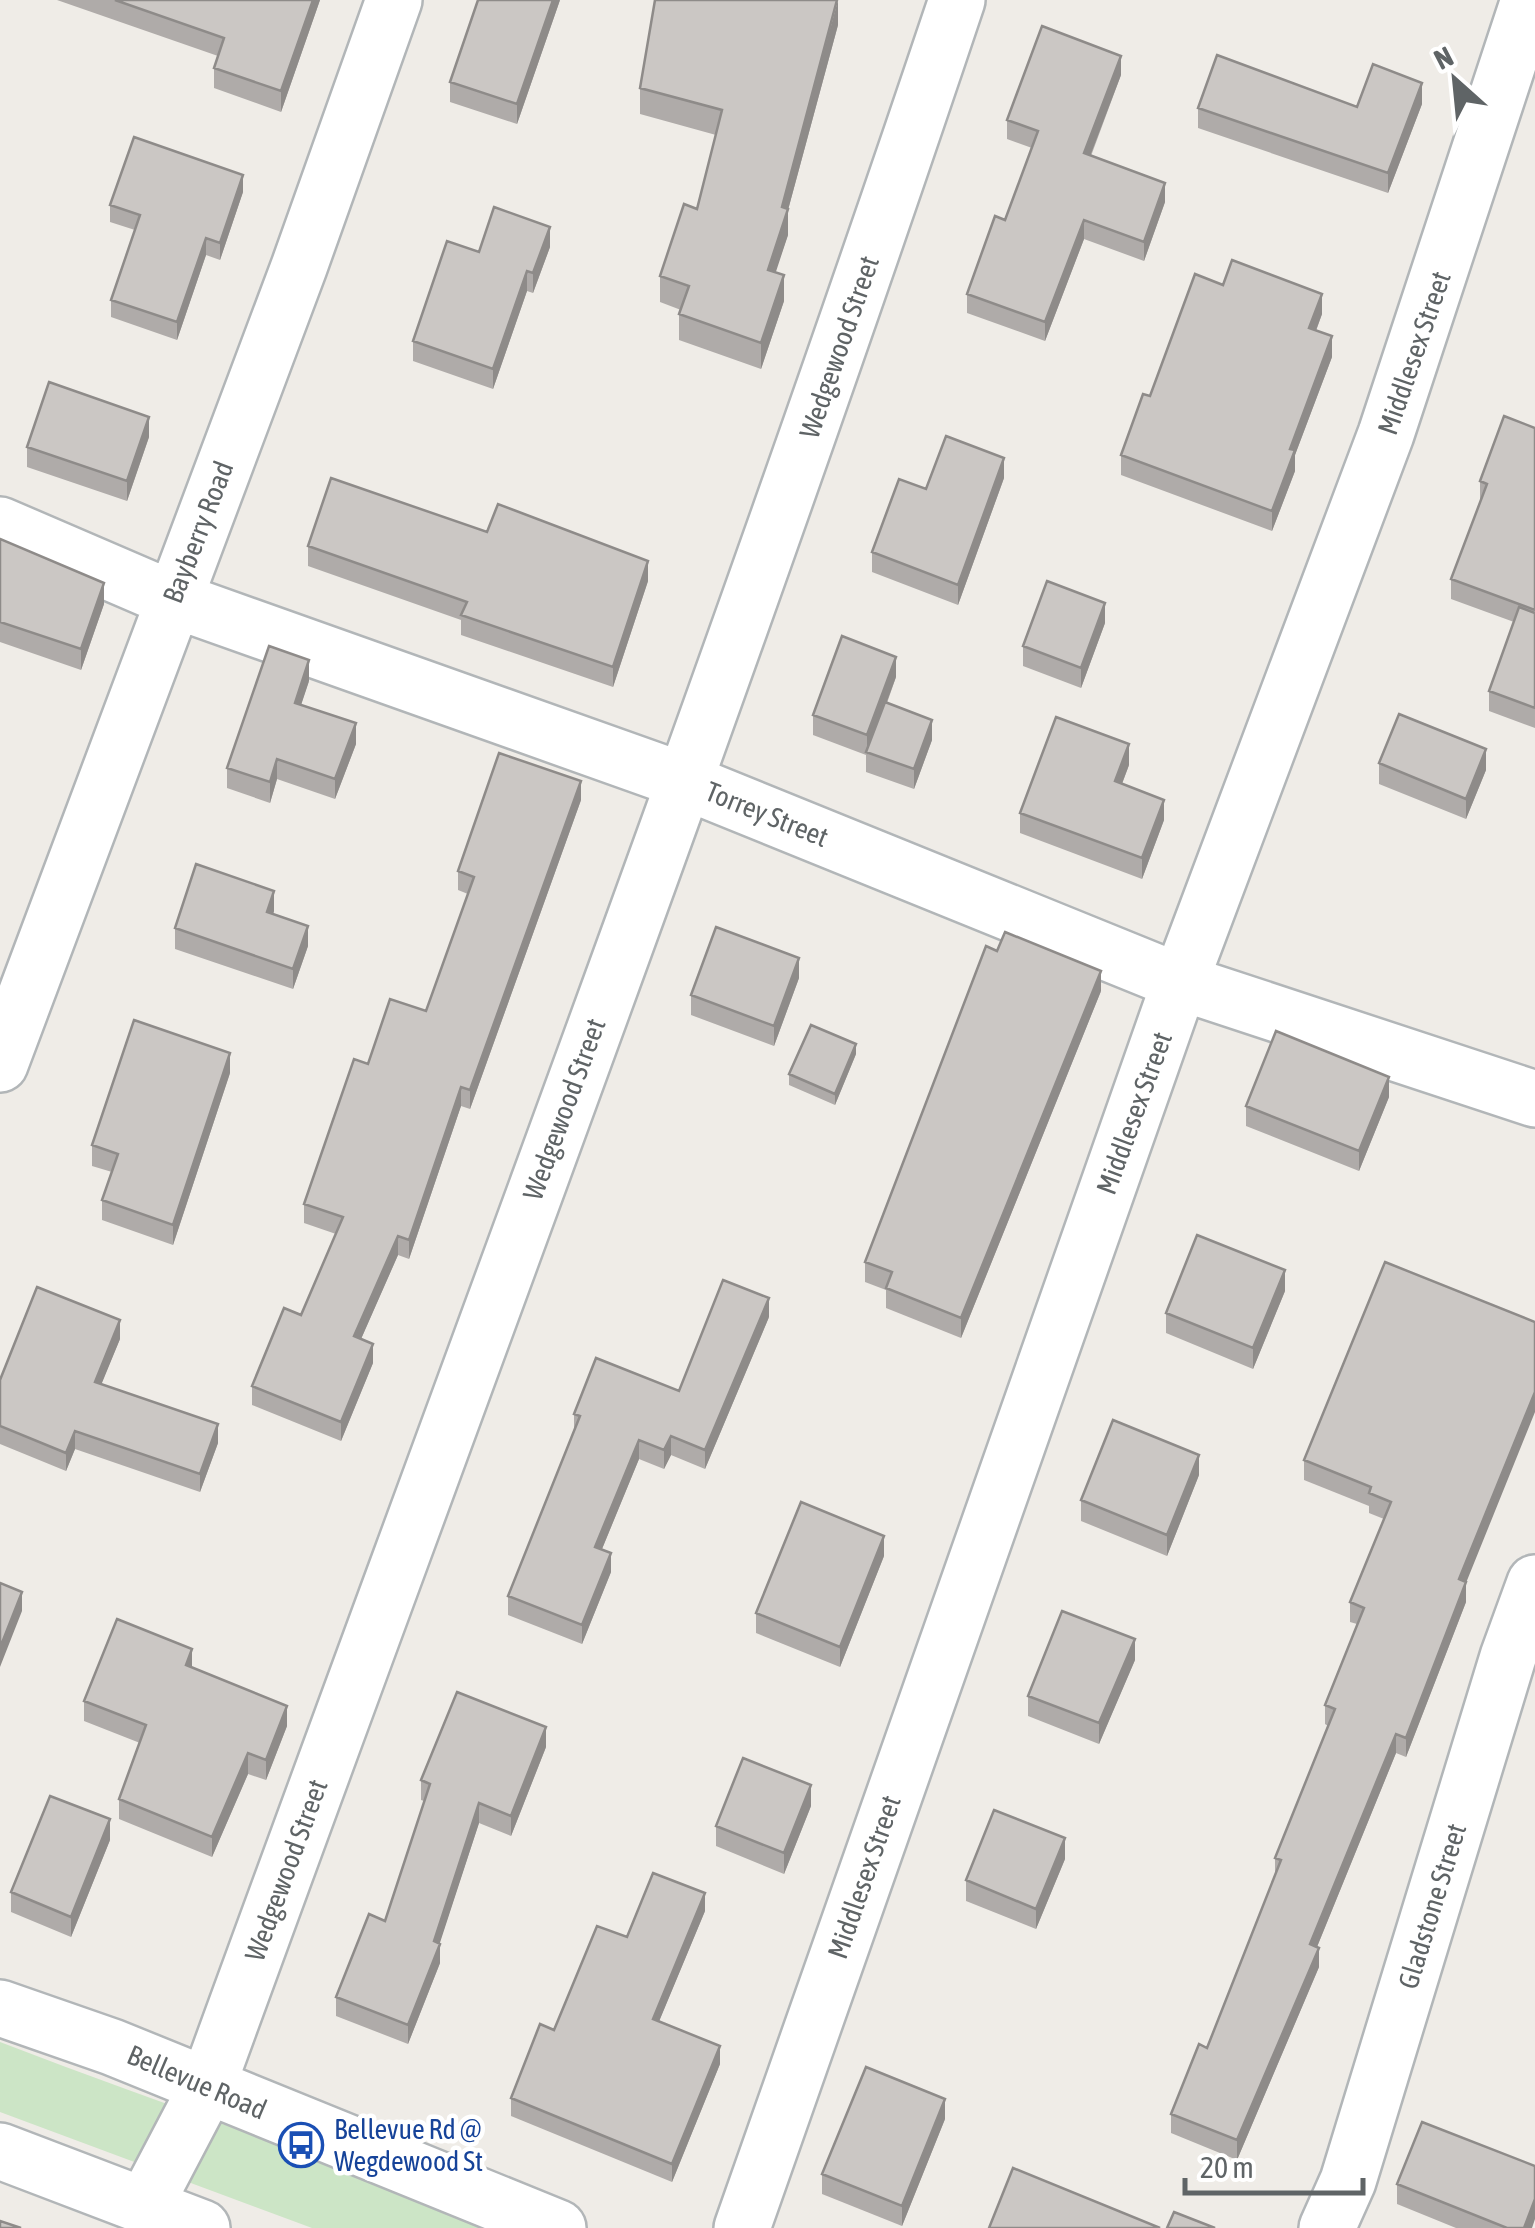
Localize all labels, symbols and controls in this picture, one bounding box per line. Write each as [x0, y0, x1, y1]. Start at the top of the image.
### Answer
north arrow [1405, 30, 1505, 130]
text: N [1429, 40, 1458, 76]
street label: Wedgewood Street [793, 252, 885, 442]
street label: Middlesex Street [1371, 267, 1457, 439]
street label: Bayberry Road [156, 457, 240, 607]
street label: Torrey Street [701, 775, 833, 853]
street label: Wedgewood Street [516, 1014, 612, 1204]
street label: Middlesex Street [1090, 1027, 1178, 1199]
street label: Wedgewood Street [238, 1775, 334, 1965]
street label: Middlesex Street [821, 1791, 907, 1963]
street label: Gladstone Street [1392, 1820, 1472, 1992]
street label: Bellevue Road [123, 2038, 271, 2126]
place label: Bellevue Rd @ Wegdewood St [334, 2113, 483, 2177]
bus stop icon: Bellevue Rd @ Wegdewood St [278, 2122, 324, 2168]
scale bar [1185, 2133, 1362, 2195]
text: 20 m [1200, 2150, 1254, 2184]

